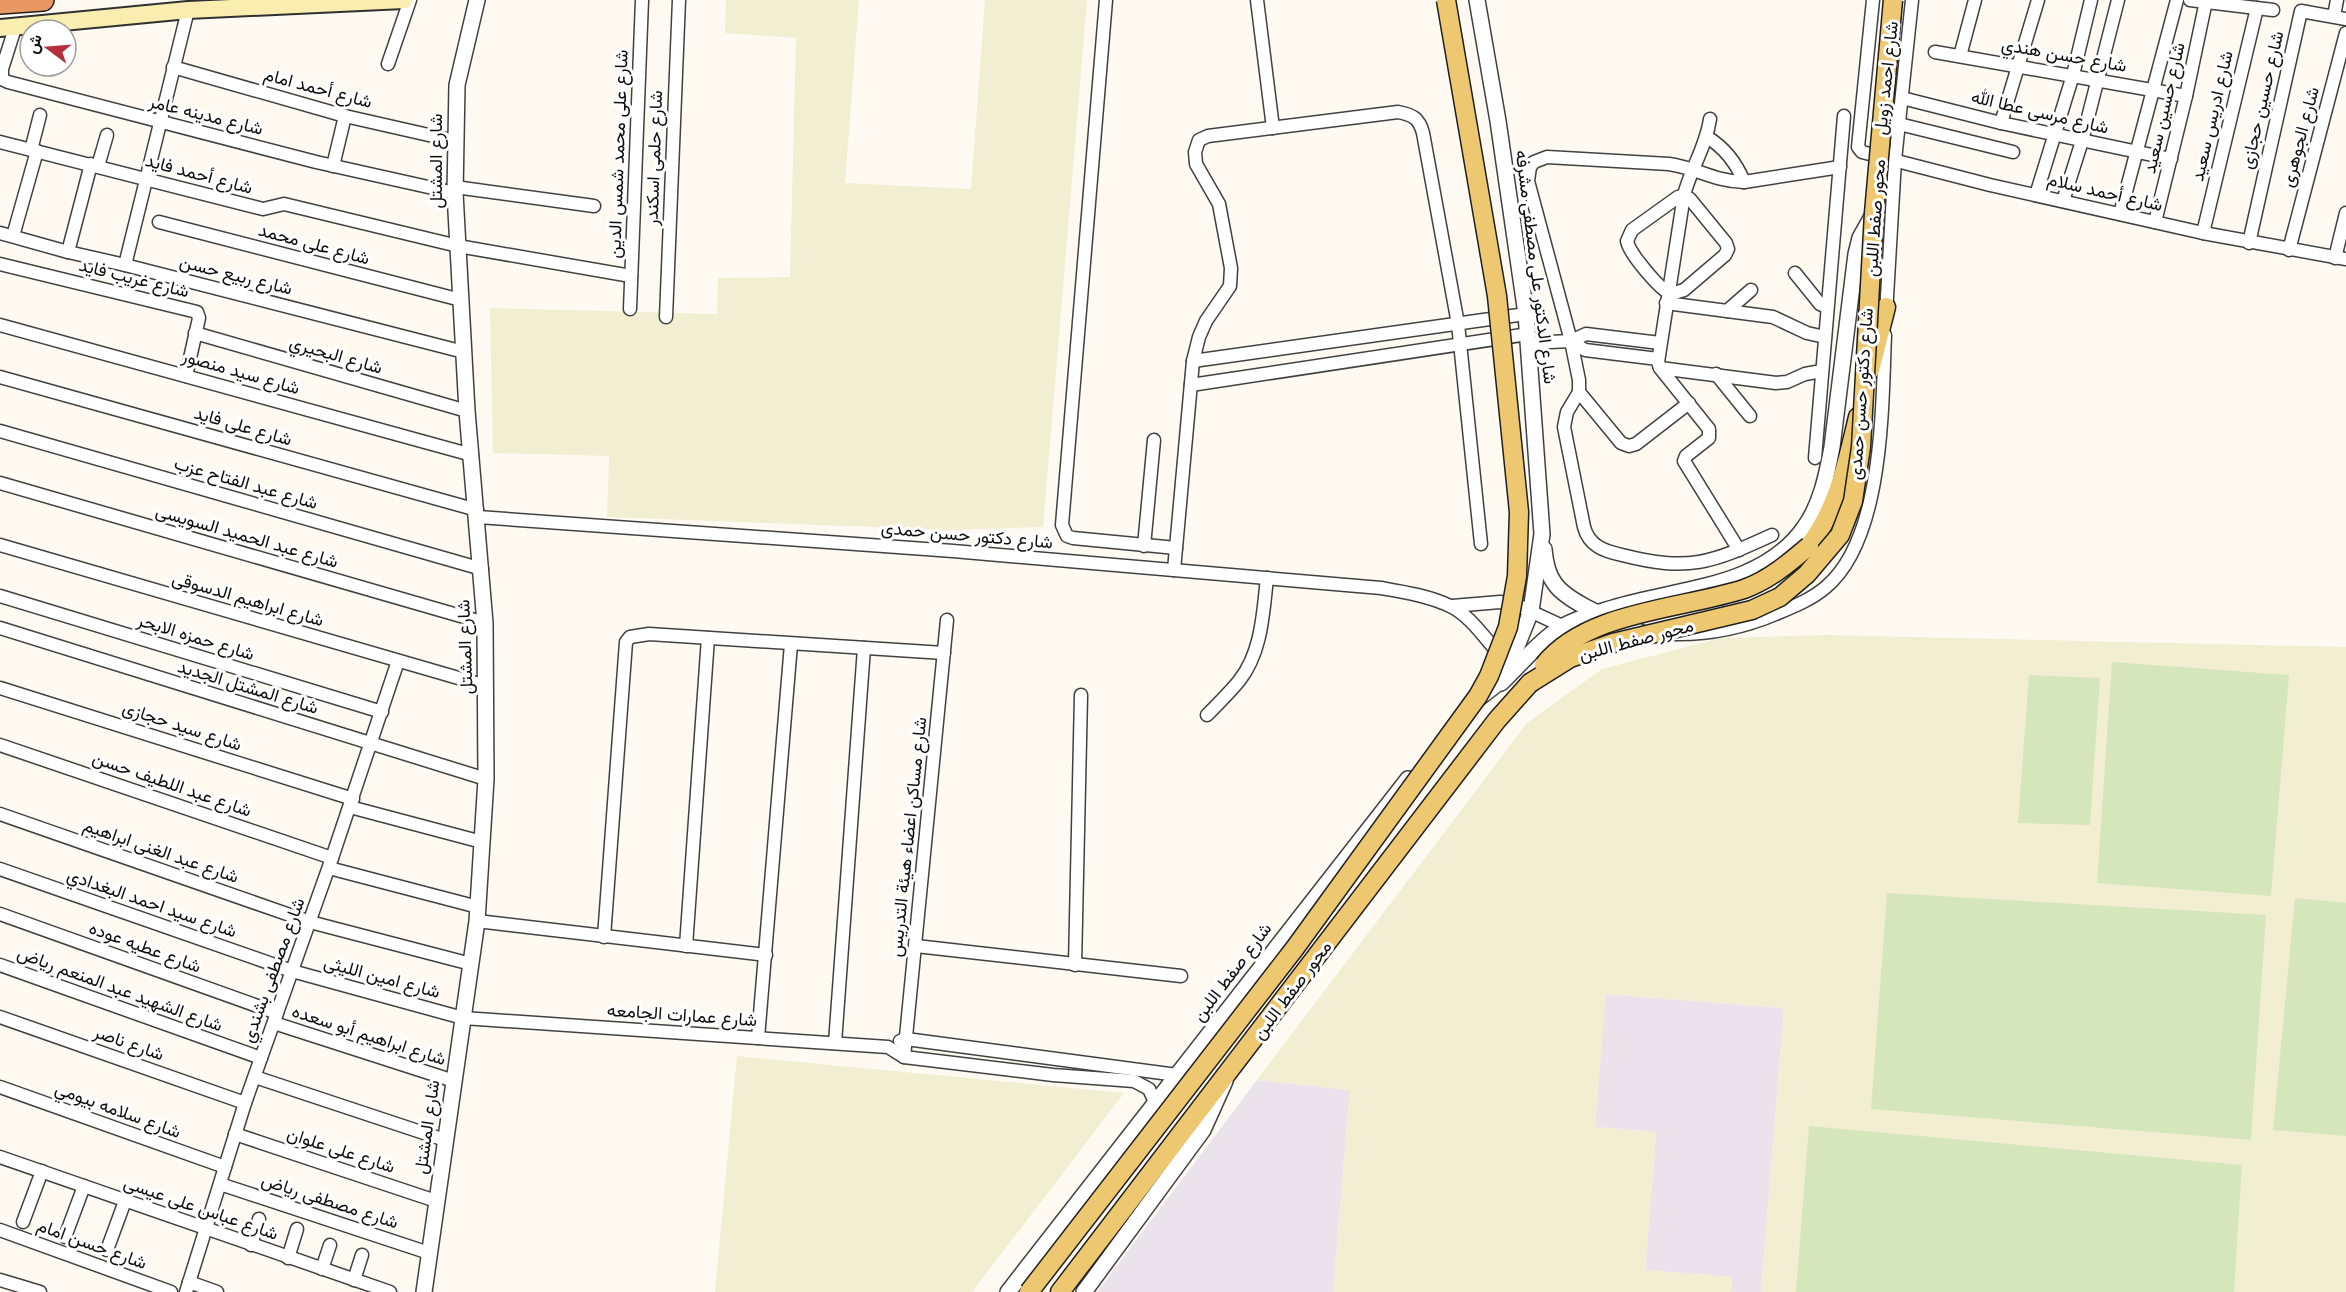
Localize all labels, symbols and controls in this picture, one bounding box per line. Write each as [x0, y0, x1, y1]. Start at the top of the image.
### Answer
north arrow [18, 18, 78, 78]
street label: شارع احمد زويل [1868, 20, 1908, 136]
street label: شارع حسين حجازى [2234, 29, 2293, 172]
text: ش [21, 32, 51, 57]
street label: شارع حسن هندي [1999, 32, 2129, 82]
street label: شارع حسين سعيد [2137, 40, 2195, 177]
street label: شارع ادريس سعيد [2185, 48, 2243, 185]
street label: شارع على محمد شمس الدين [602, 49, 638, 259]
street label: شارع أحمد امام [260, 62, 375, 118]
street label: شارع مرسى عطا الله [1968, 84, 2111, 143]
street label: شارع الجوهرى [2275, 84, 2329, 191]
street label: شارع مدينه عامر [145, 89, 266, 145]
street label: شارع حلمى اسكندر [640, 90, 672, 227]
street label: شارع المشتل [424, 114, 452, 208]
street label: شارع أحمد فايد [142, 148, 255, 204]
street label: شارع الدكتور على مصطفى مشرفه [1506, 149, 1562, 386]
street label: محور صفط اللبن [1859, 158, 1895, 278]
street label: شارع أحمد سلام [2044, 167, 2165, 221]
street label: شارع على محمد [255, 218, 372, 274]
street label: شارع ربيع حسن [176, 249, 295, 304]
street label: شارع غريب فايد [75, 253, 192, 307]
street label: شارع دكتور حسن حمدى [1843, 307, 1883, 481]
street label: شارع البحيري [286, 330, 385, 384]
street label: شارع سيد منصور [177, 343, 303, 404]
street label: شارع على فايد [190, 401, 295, 455]
street label: شارع عبد الفتاح عزب [170, 451, 321, 519]
street label: شارع عبد الحميد السويسى [152, 498, 341, 577]
street label: شارع دكتور حسن حمدى [880, 516, 1054, 558]
street label: شارع ابراهيم الدسوقى [168, 566, 327, 636]
street label: شارع المشتل [451, 599, 483, 695]
street label: شارع حمزه الابحر [132, 608, 257, 670]
street label: محور صفط اللبن [1576, 613, 1697, 671]
street label: شارع المشتل الجديد [173, 654, 321, 724]
street label: شارع سيد حجازى [118, 695, 245, 760]
street label: شارع مساكن اعضاء هيئة التدريس [883, 716, 937, 959]
street label: شارع عبد اللطيف حسن [88, 746, 255, 826]
street label: شارع عبد الغنى ابراهيم [79, 813, 242, 893]
street label: شارع سيد احمد البغدادي [63, 863, 240, 947]
street label: شارع مصطفى بشندي [236, 894, 314, 1047]
street label: شارع عطيه عوده [84, 916, 204, 982]
street label: شارع صفط اللبن [1187, 918, 1280, 1029]
street label: محور صفط اللبن [1247, 936, 1340, 1047]
street label: شارع الشهيد عبد المنعم رياض [13, 941, 226, 1041]
street label: شارع امين الليثى [320, 950, 443, 1008]
street label: شارع عمارات الجامعه [606, 998, 758, 1036]
street label: شارع ابراهيم أبو سعده [288, 999, 449, 1075]
street label: شارع ناصر [88, 1019, 167, 1070]
street label: شارع سلامه بيومي [50, 1076, 184, 1148]
street label: شارع المشتل [409, 1078, 449, 1176]
street label: شارع على علوان [283, 1121, 398, 1183]
street label: شارع مصطفى رياض [257, 1168, 402, 1238]
street label: شارع عباس على عيسى [119, 1170, 281, 1249]
street label: شارع حسن امام [32, 1213, 150, 1279]

